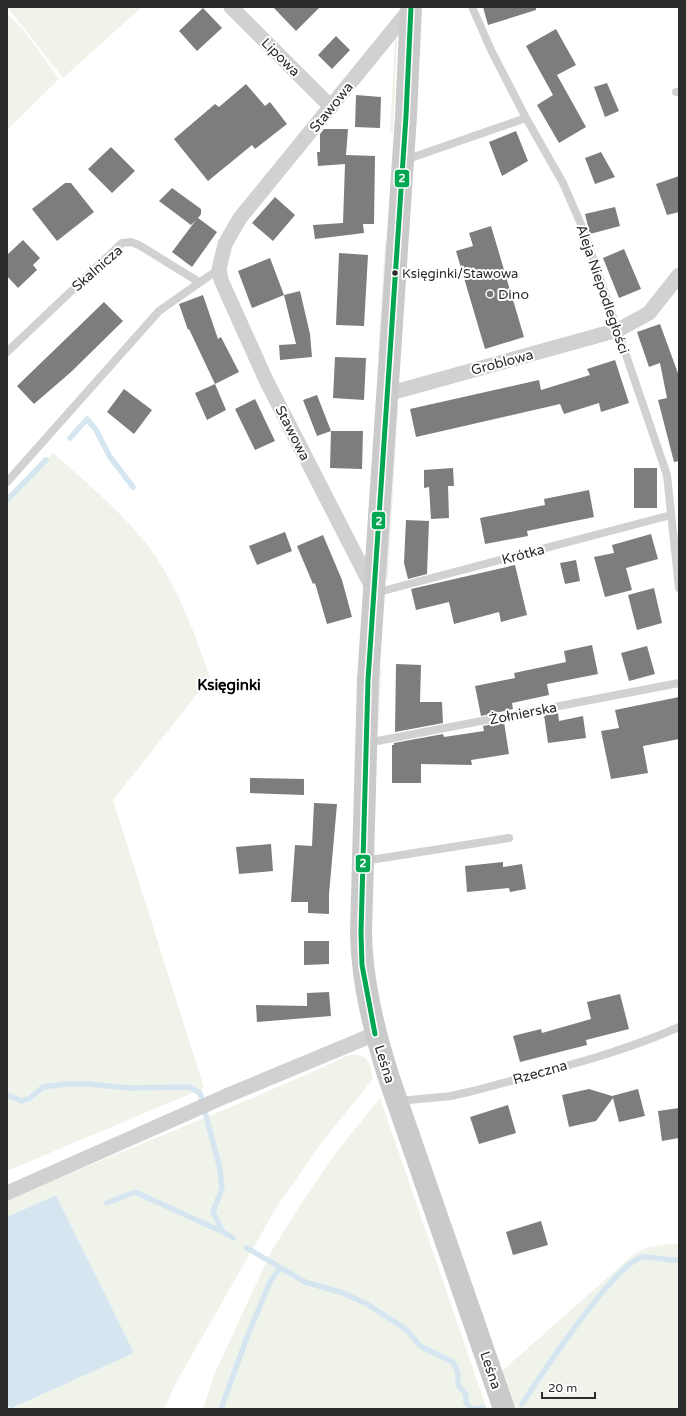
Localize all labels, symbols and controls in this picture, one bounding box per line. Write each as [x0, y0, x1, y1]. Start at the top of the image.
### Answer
street label: Lipowa [258, 34, 304, 80]
street label: Stawowa [306, 79, 357, 136]
line badge: 2 [394, 169, 410, 188]
text: 2 [399, 172, 406, 185]
street label: Aleja Niepodległości [572, 222, 633, 356]
street label: Skalnicza [68, 242, 126, 295]
place label: Księginki/Stawowa [402, 266, 518, 282]
marker: Księginki/Stawowa [390, 268, 400, 278]
place label: Dino [498, 286, 529, 303]
marker: Dino [485, 289, 495, 299]
street label: Groblowa [469, 346, 535, 379]
street label: Stawowa [271, 403, 314, 464]
line badge: 2 [371, 511, 386, 530]
text: 2 [376, 515, 383, 528]
street label: Krótka [500, 541, 546, 568]
district label: Księginki [197, 676, 261, 695]
street label: Żołnierska [488, 699, 558, 728]
line badge: 2 [355, 854, 371, 873]
text: 2 [360, 857, 367, 870]
street label: Leśna [371, 1043, 398, 1085]
street label: Rzeczna [511, 1057, 569, 1088]
street label: Leśna [476, 1349, 505, 1391]
scale bar [542, 1374, 595, 1400]
text: 20 m [548, 1381, 577, 1395]

